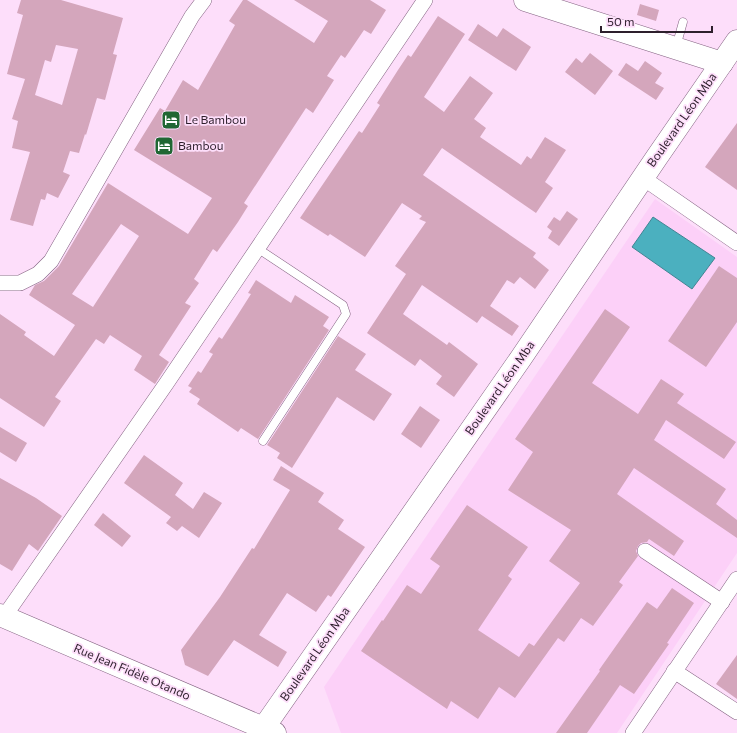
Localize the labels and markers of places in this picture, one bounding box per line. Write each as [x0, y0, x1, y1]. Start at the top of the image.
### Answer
hotel icon: Le Bambou [160, 109, 182, 131]
place label: Le Bambou [185, 112, 246, 126]
hotel icon: Bambou [153, 135, 175, 157]
place label: Bambou [178, 138, 223, 152]

